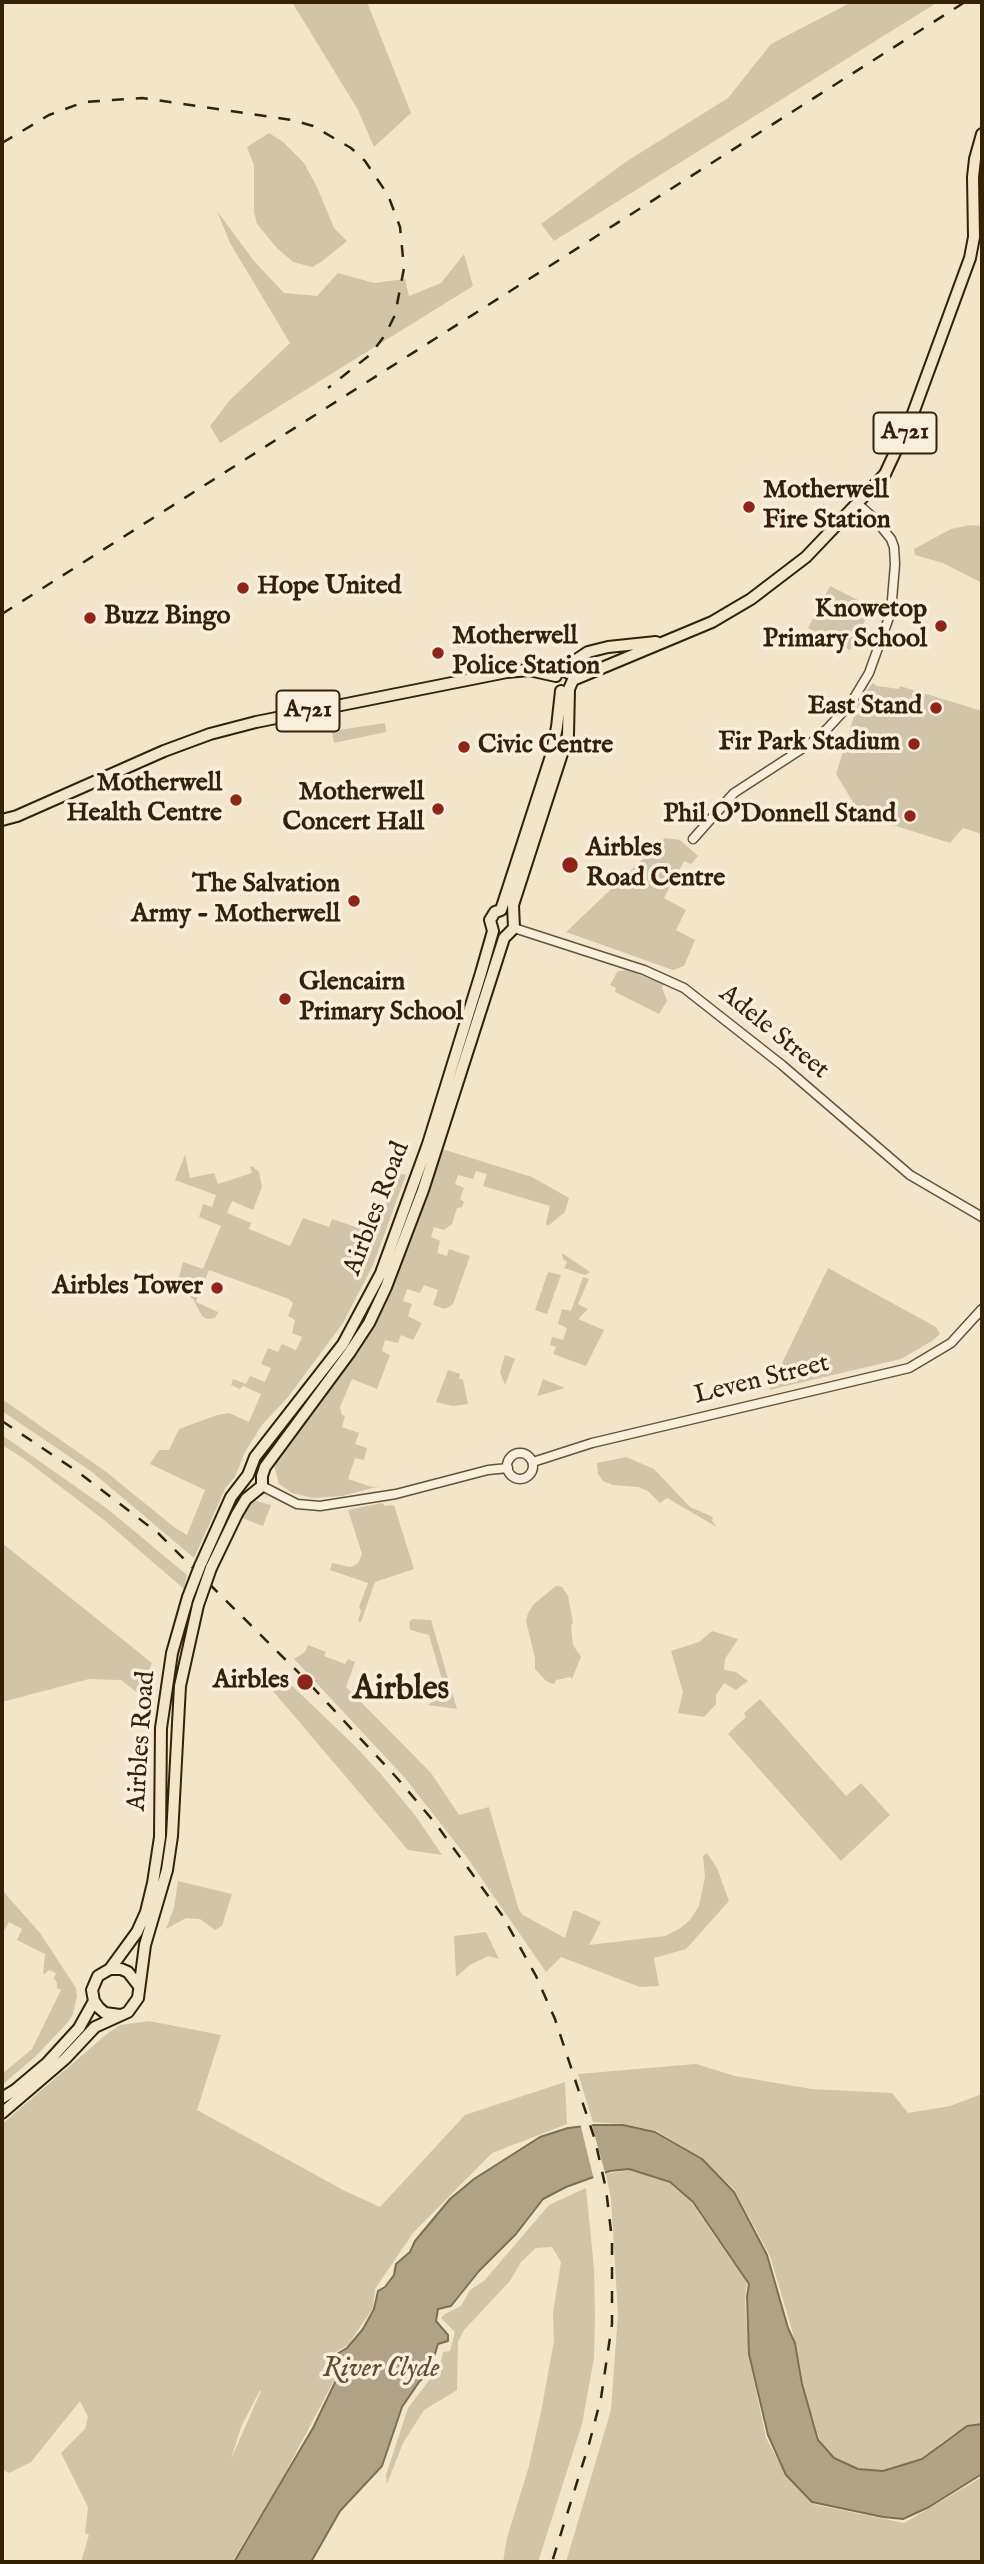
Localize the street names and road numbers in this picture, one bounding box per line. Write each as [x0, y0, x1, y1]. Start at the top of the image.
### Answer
road number: A721 [874, 412, 936, 453]
road number: A721 [276, 690, 340, 732]
street label: Adele Street [712, 979, 834, 1087]
street label: Airbles Road [338, 1138, 418, 1280]
street label: Leven Street [691, 1349, 833, 1413]
street label: Airbles Road [123, 1670, 163, 1812]

